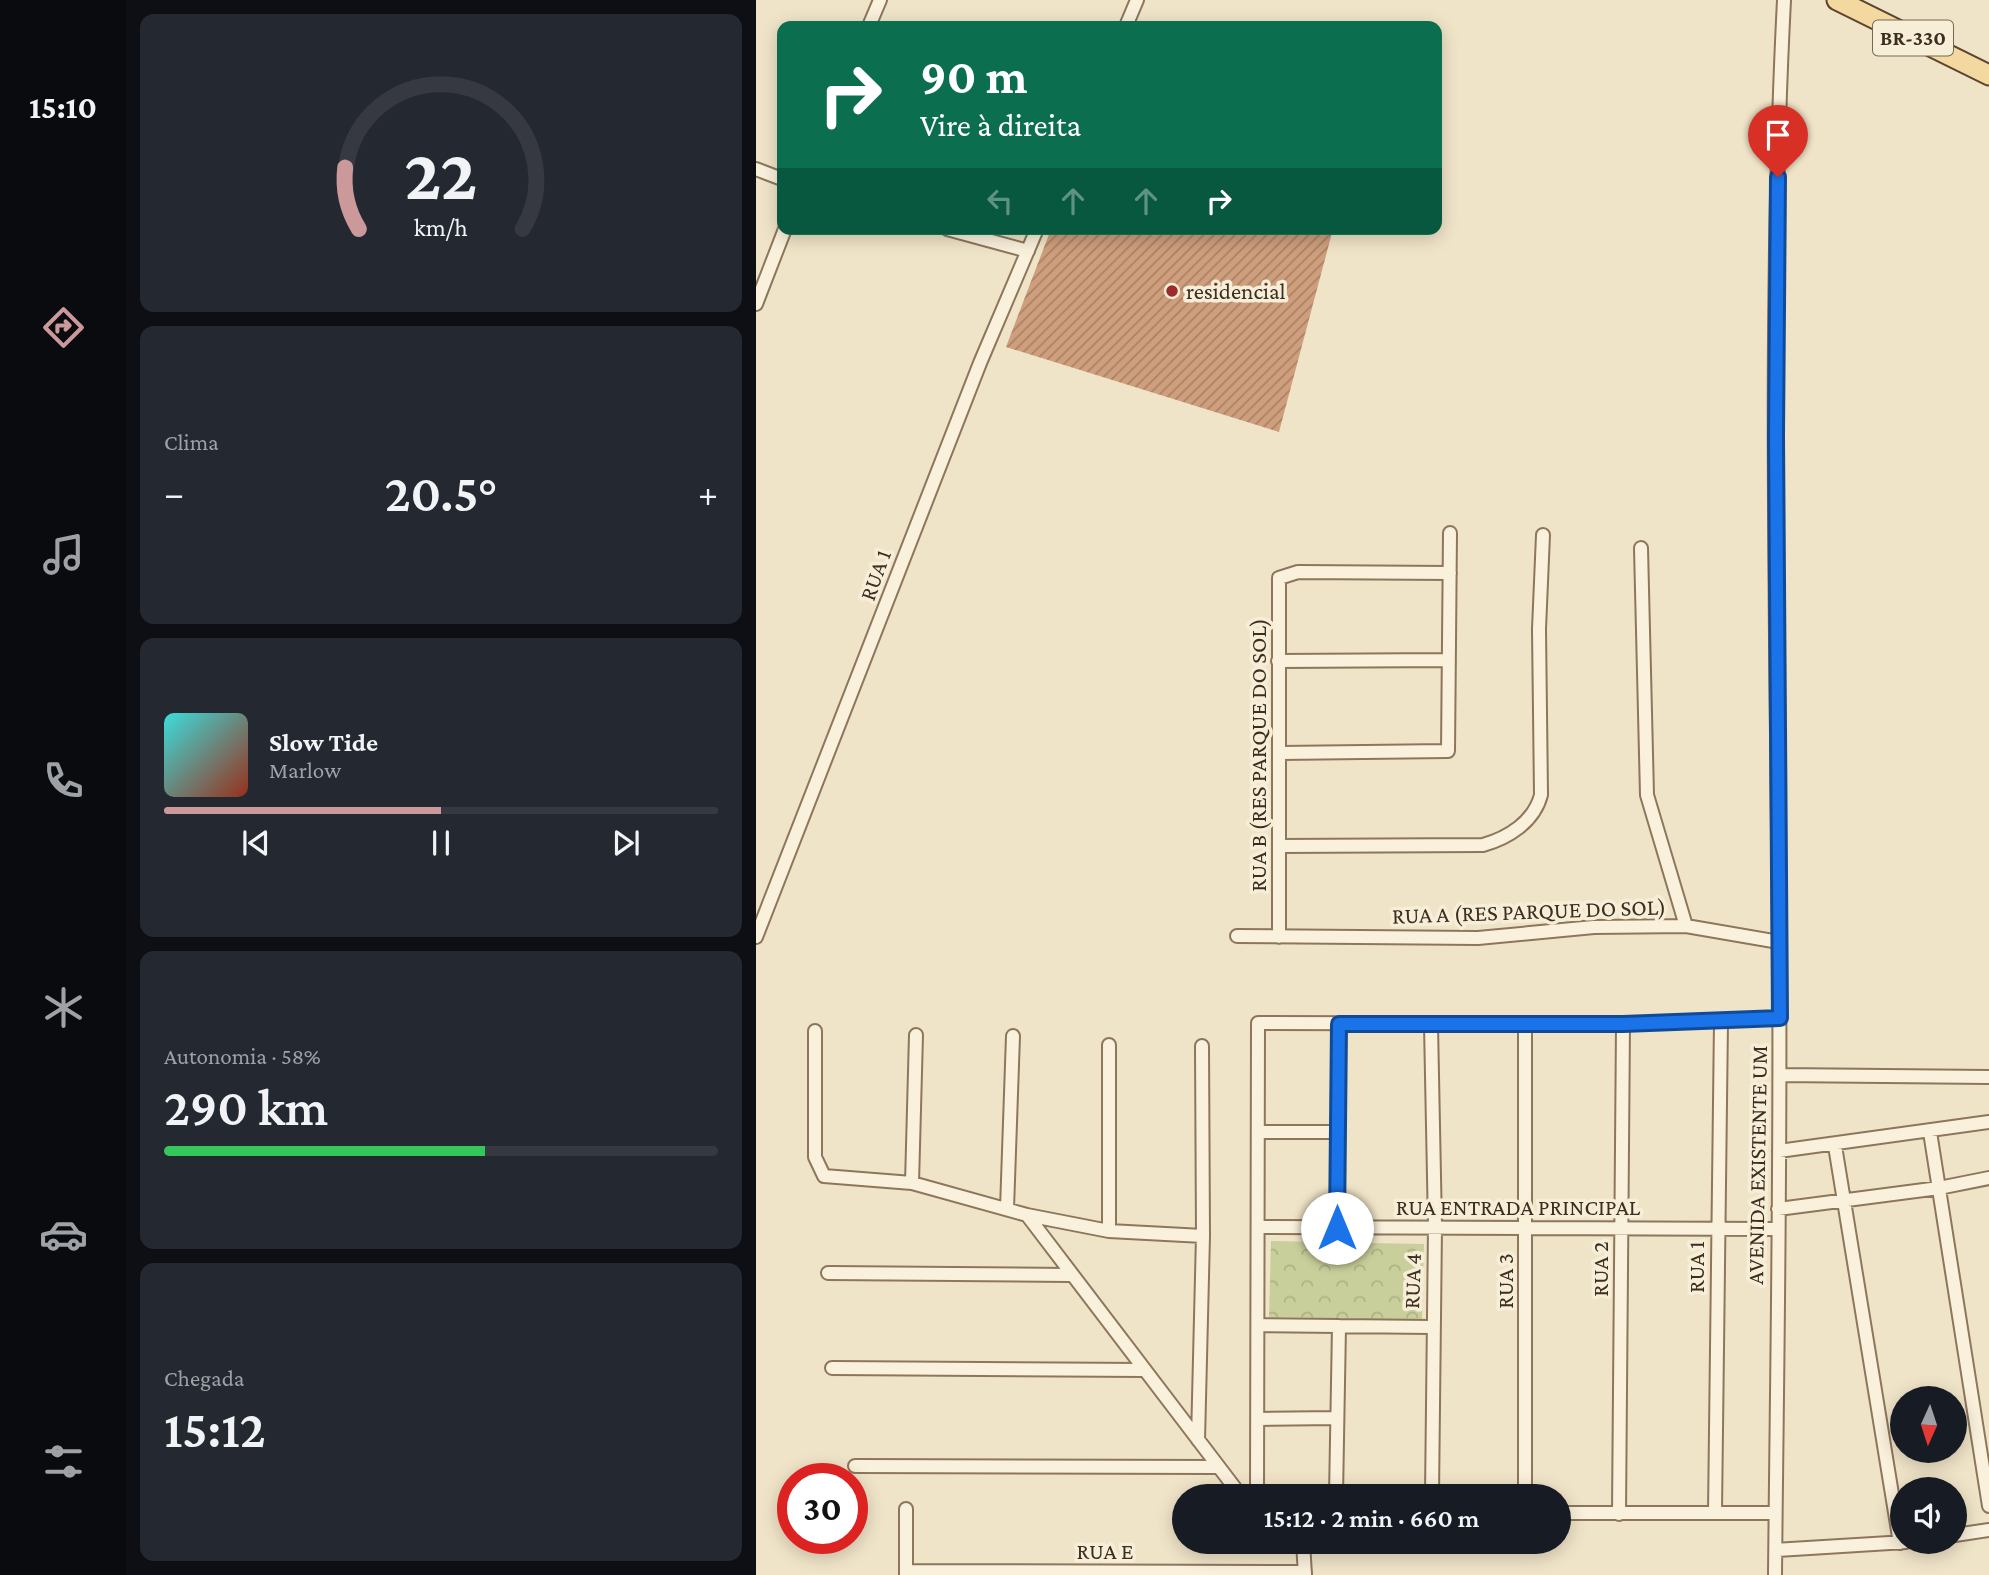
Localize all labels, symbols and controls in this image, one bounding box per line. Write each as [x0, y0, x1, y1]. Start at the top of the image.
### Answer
road number: BR-330 [1873, 20, 1953, 56]
icon: right [805, 49, 896, 140]
text: 90 m [920, 49, 1027, 104]
text: 15:10 [29, 89, 97, 125]
pin [1748, 105, 1808, 177]
text: Vire à direita [920, 107, 1081, 143]
icon: arrive [1759, 116, 1797, 154]
text: 22 [404, 134, 478, 215]
icon: left [981, 182, 1019, 220]
icon: ahead [1054, 182, 1092, 220]
icon: ahead [1127, 182, 1165, 220]
icon: right [1200, 182, 1238, 220]
text: km/h [414, 214, 468, 241]
place label: residencial [1186, 278, 1286, 304]
marker: residencial [1164, 283, 1180, 299]
icon: directions [39, 303, 88, 352]
text: Clima [164, 429, 219, 455]
text: 20.5° [385, 464, 497, 522]
text: − [164, 472, 184, 514]
text: + [698, 472, 718, 514]
icon: music [39, 530, 88, 579]
street label: RUA 1 [854, 546, 896, 604]
street label: RUA B (RES PARQUE DO SOL) [1245, 618, 1272, 892]
text: Slow Tide [269, 728, 378, 757]
icon: phone [39, 756, 88, 805]
text: Marlow [269, 757, 341, 783]
icon: previous [237, 824, 275, 862]
icon: pause [422, 824, 460, 862]
icon: next [607, 824, 645, 862]
street label: RUA A (RES PARQUE DO SOL) [1392, 893, 1666, 930]
icon: climate [39, 983, 88, 1032]
text: Autonomia · 58% [164, 1043, 321, 1069]
street label: AVENIDA EXISTENTE UM [1742, 1045, 1772, 1285]
text: 290 km [164, 1078, 328, 1136]
position arrow [1300, 1191, 1374, 1265]
street label: RUA ENTRADA PRINCIPAL [1396, 1194, 1641, 1220]
icon: car [39, 1210, 88, 1259]
street label: RUA 2 [1587, 1241, 1613, 1297]
street label: RUA 1 [1683, 1241, 1709, 1293]
street label: RUA 4 [1398, 1253, 1426, 1309]
street label: RUA 3 [1492, 1253, 1518, 1309]
text: Chegada [164, 1365, 244, 1391]
north arrow [1890, 1386, 1967, 1463]
map controls [1890, 1386, 1967, 1554]
text: 15:12 [164, 1400, 266, 1458]
icon: filters [39, 1437, 88, 1486]
speed limit sign: 30 [777, 1463, 868, 1554]
button: sound [1890, 1477, 1967, 1554]
text: 15:12 · 2 min · 660 m [1264, 1504, 1479, 1533]
street label: RUA E [1077, 1538, 1133, 1564]

